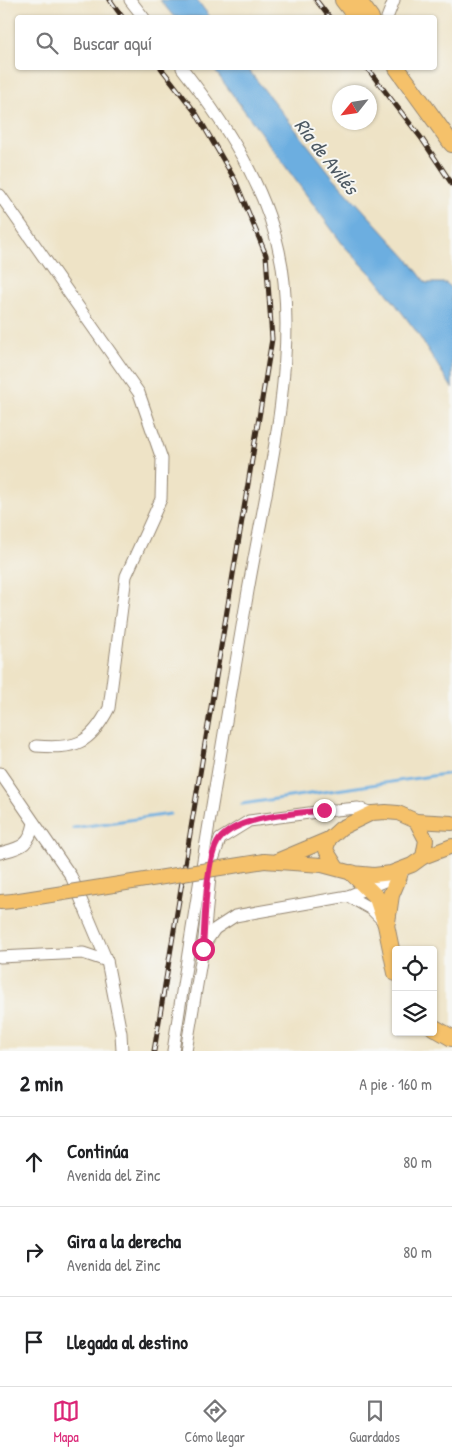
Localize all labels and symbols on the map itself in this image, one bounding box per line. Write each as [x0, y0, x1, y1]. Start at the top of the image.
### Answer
north arrow [332, 85, 377, 130]
water label: Ría de Avilés [289, 112, 367, 201]
route end [313, 799, 336, 822]
route start [192, 938, 215, 961]

